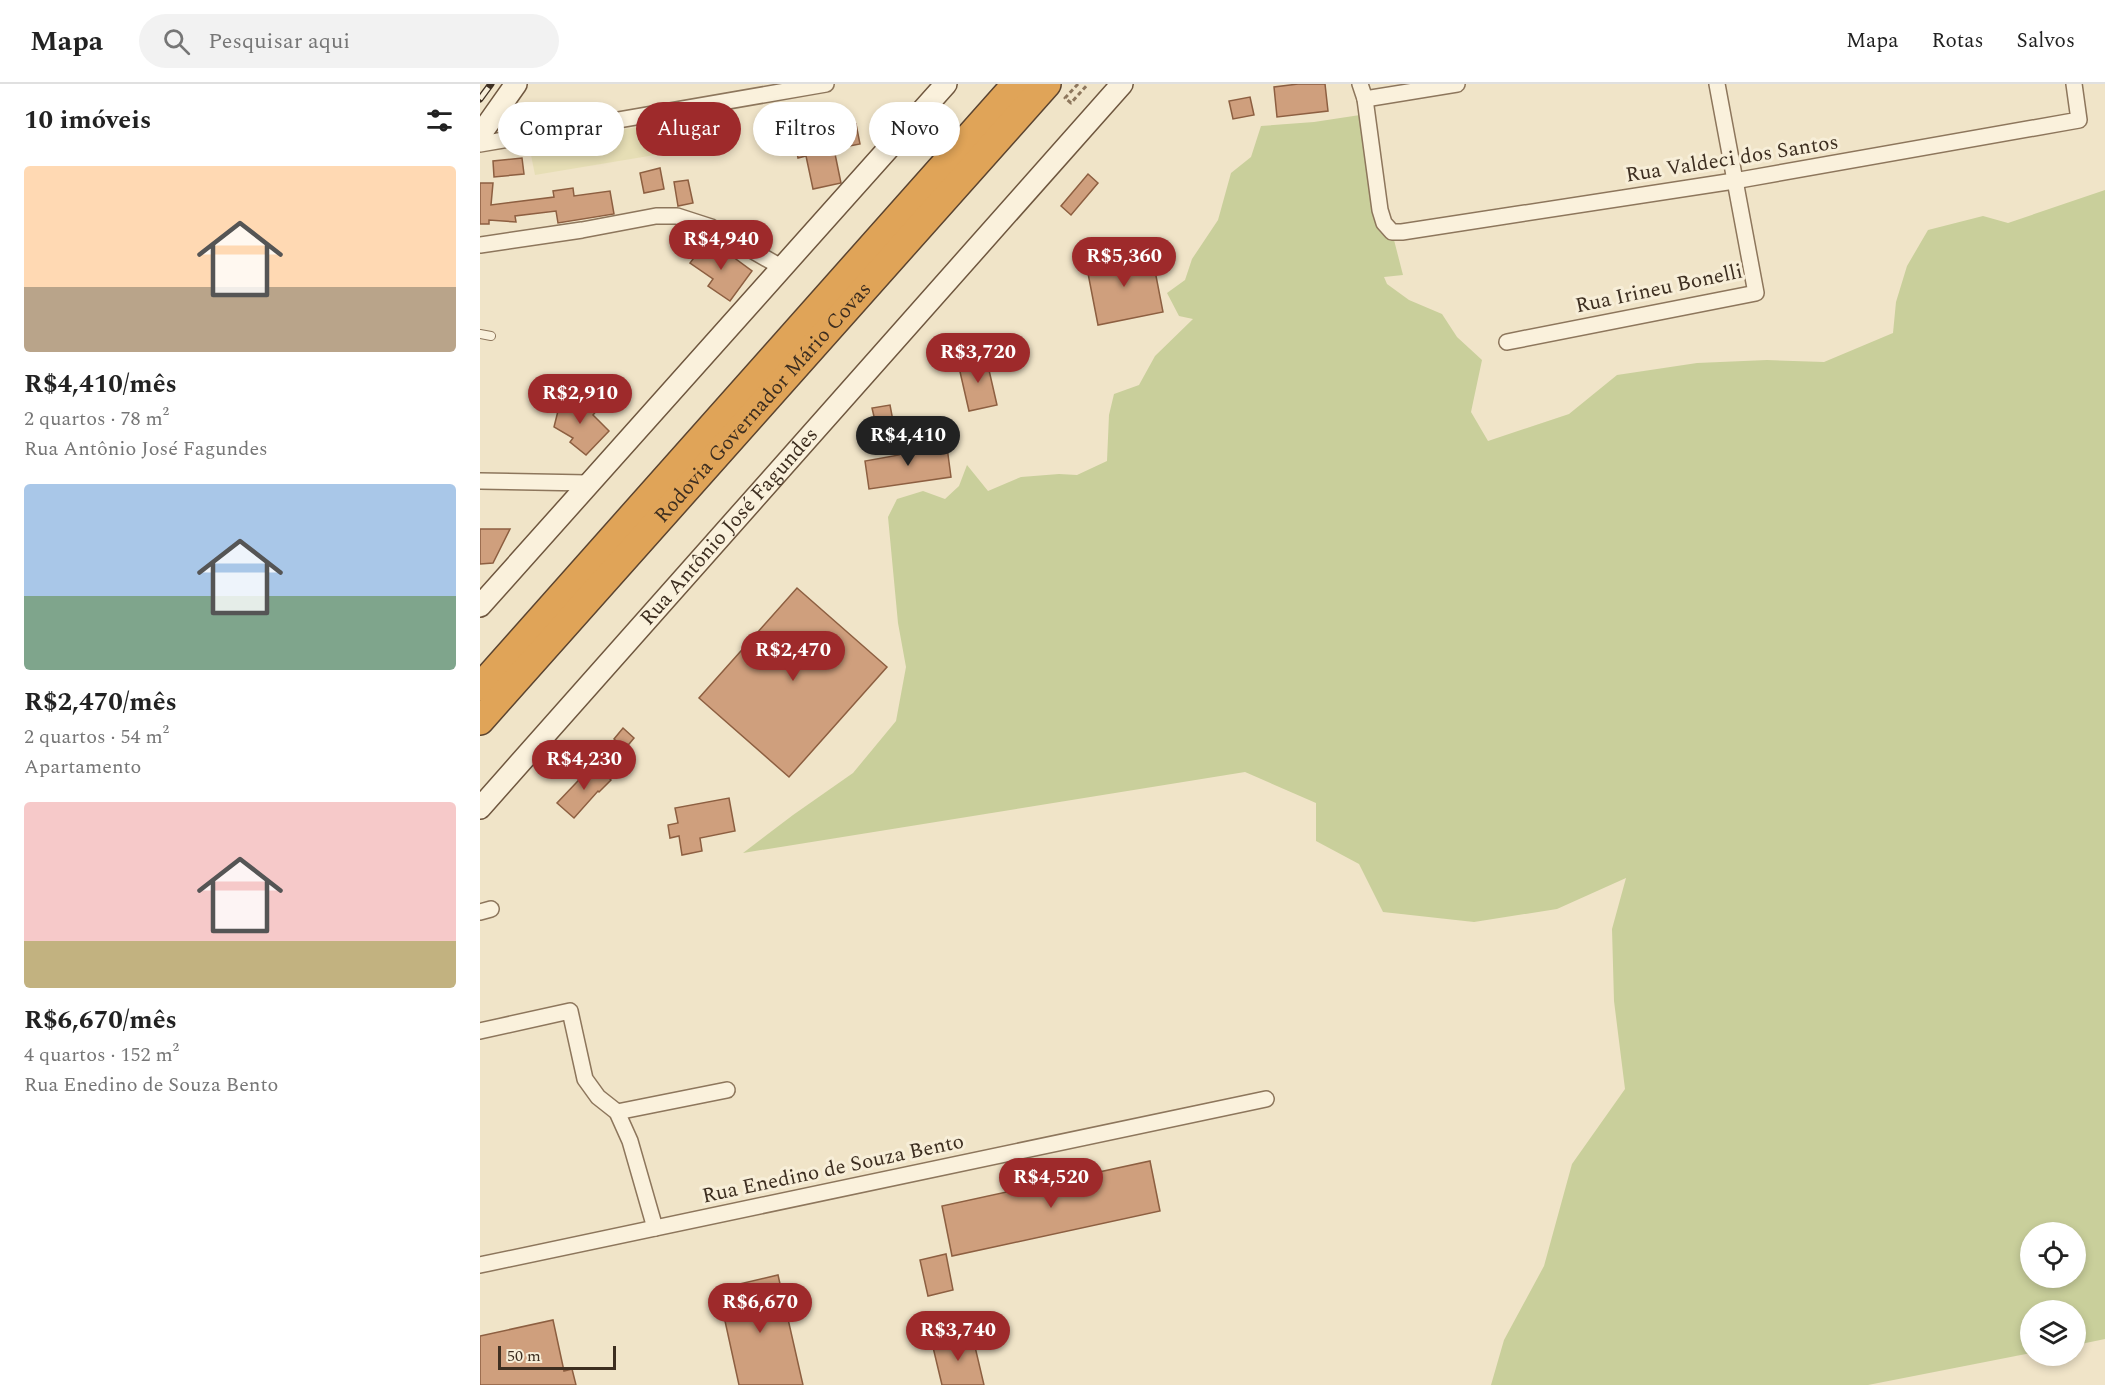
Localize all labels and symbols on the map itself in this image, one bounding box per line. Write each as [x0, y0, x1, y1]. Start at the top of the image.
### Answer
street label: Rua Valdeci dos Santos [1623, 126, 1841, 192]
pin: R$4,940 [666, 220, 776, 271]
pin: R$5,360 [1069, 237, 1179, 288]
street label: Rua Irineu Bonelli [1572, 256, 1746, 322]
street label: Rodovia Governador Mário Covas [647, 275, 880, 531]
pin: R$3,720 [923, 333, 1033, 384]
pin: R$2,910 [525, 374, 635, 425]
pin: R$4,410 [853, 416, 963, 467]
street label: Rua Antônio José Fagundes [633, 420, 826, 633]
pin: R$2,470 [738, 631, 848, 682]
pin: R$4,230 [529, 740, 639, 791]
street label: Rua Enedino de Souza Bento [699, 1126, 967, 1212]
pin: R$4,520 [996, 1158, 1106, 1209]
pin: R$6,670 [705, 1283, 815, 1334]
pin: R$3,740 [903, 1311, 1013, 1362]
scale bar [498, 1343, 616, 1370]

